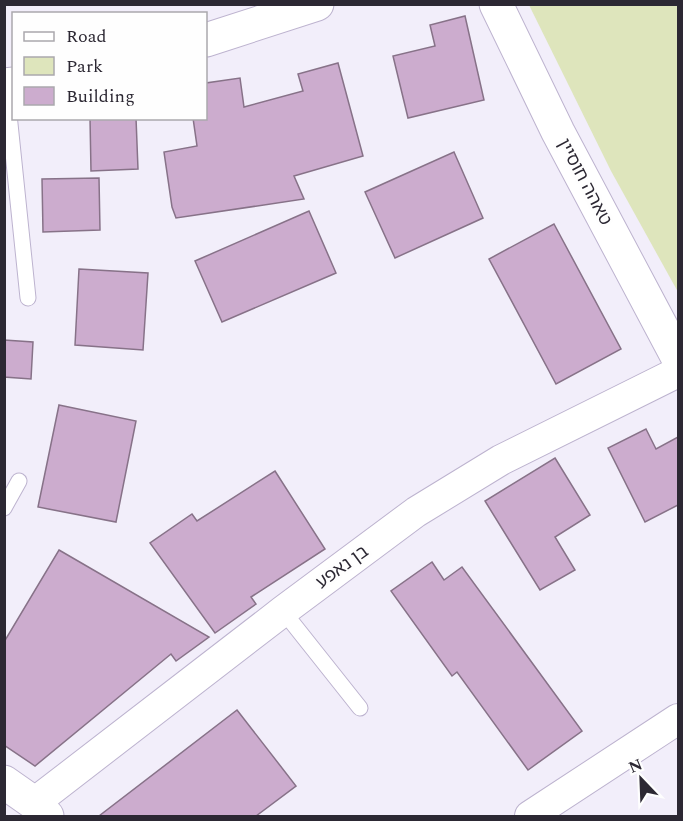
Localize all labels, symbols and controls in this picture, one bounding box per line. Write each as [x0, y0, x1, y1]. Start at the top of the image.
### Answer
legend [12, 12, 207, 120]
text: Road [66, 23, 107, 50]
text: Park [66, 53, 103, 80]
text: Building [66, 83, 135, 110]
street label: טאהה חוסיין [551, 134, 619, 230]
street label: בן נאפע [310, 538, 374, 596]
north arrow [611, 749, 671, 809]
text: N [625, 753, 646, 780]

